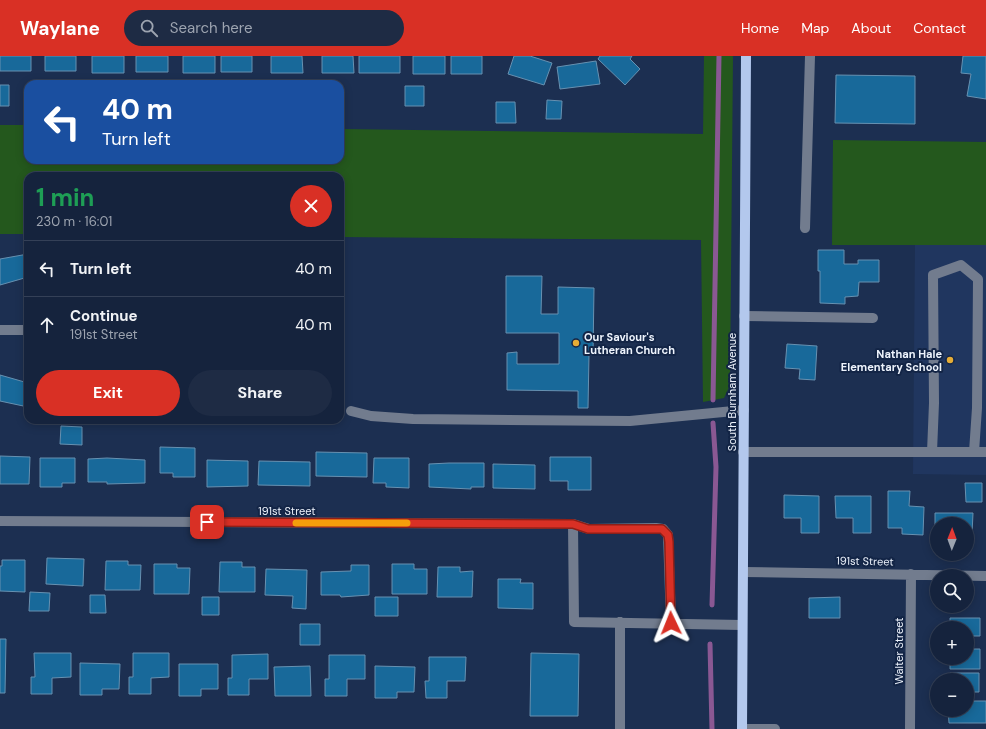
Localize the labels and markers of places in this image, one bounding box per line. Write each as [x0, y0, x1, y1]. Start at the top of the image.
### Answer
place label: Our Saviour's Lutheran Church [584, 330, 675, 357]
marker: Our Saviour's Lutheran Church [571, 338, 581, 348]
place label: Nathan Hale Elementary School [841, 347, 942, 374]
marker: Nathan Hale Elementary School [945, 355, 955, 365]
pin [190, 505, 224, 539]

